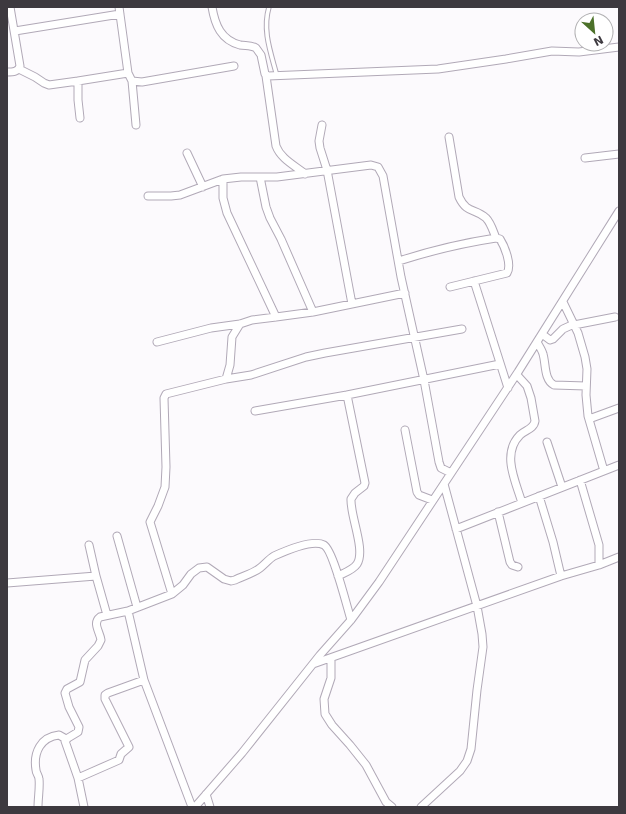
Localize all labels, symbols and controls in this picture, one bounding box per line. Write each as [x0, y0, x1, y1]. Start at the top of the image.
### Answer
north arrow [574, 12, 614, 52]
text: N [591, 33, 605, 48]

